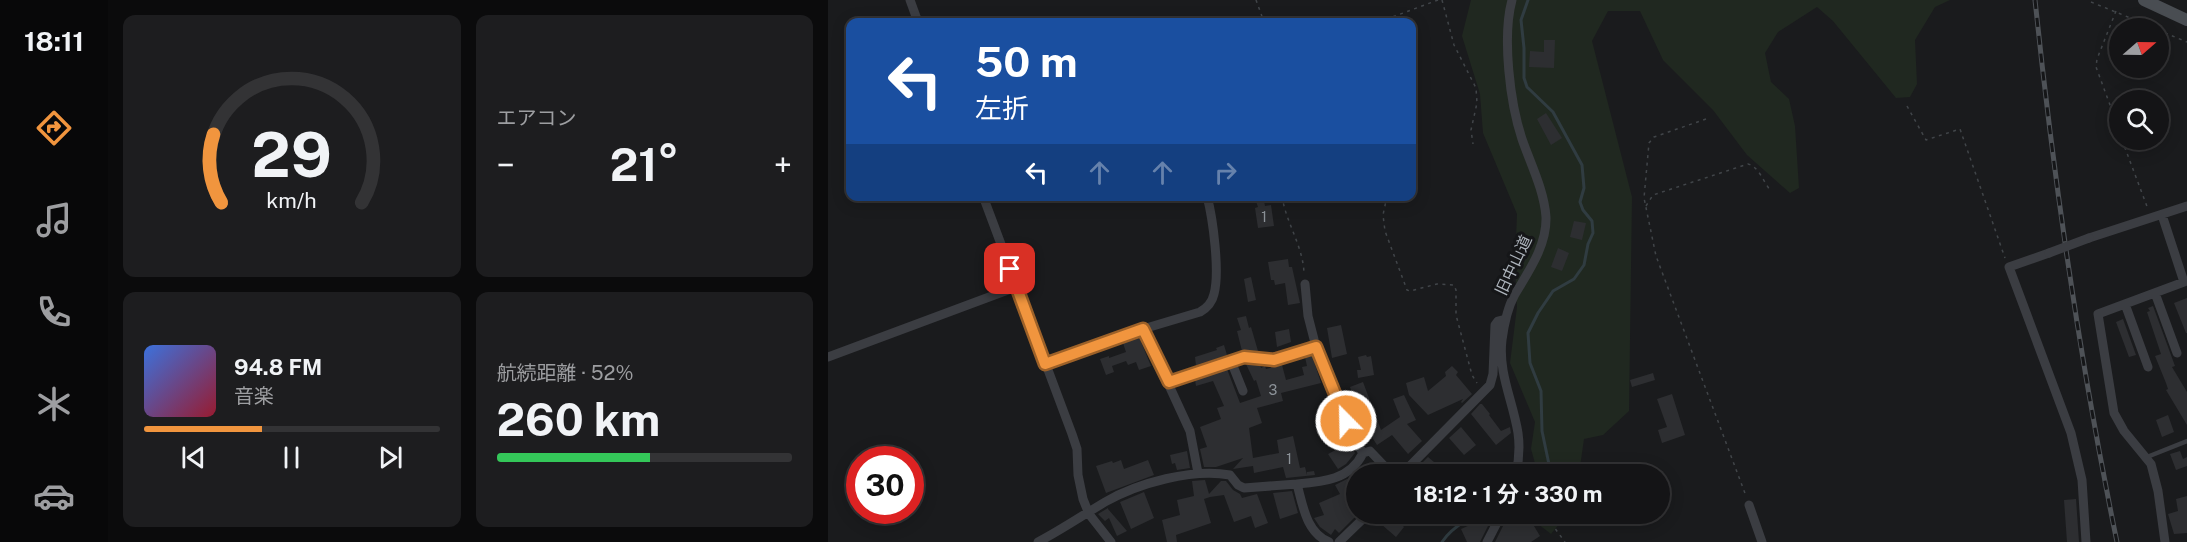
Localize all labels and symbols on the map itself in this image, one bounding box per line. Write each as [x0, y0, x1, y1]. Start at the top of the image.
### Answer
north arrow [2109, 18, 2169, 78]
house number: 1 [1261, 209, 1267, 225]
street label: 旧中山道 [1491, 232, 1536, 298]
pin [984, 243, 1035, 294]
house number: 3 [1269, 382, 1278, 398]
position arrow [1314, 389, 1378, 453]
speed limit sign: 30 [846, 446, 924, 524]
house number: 1 [1286, 451, 1292, 467]

